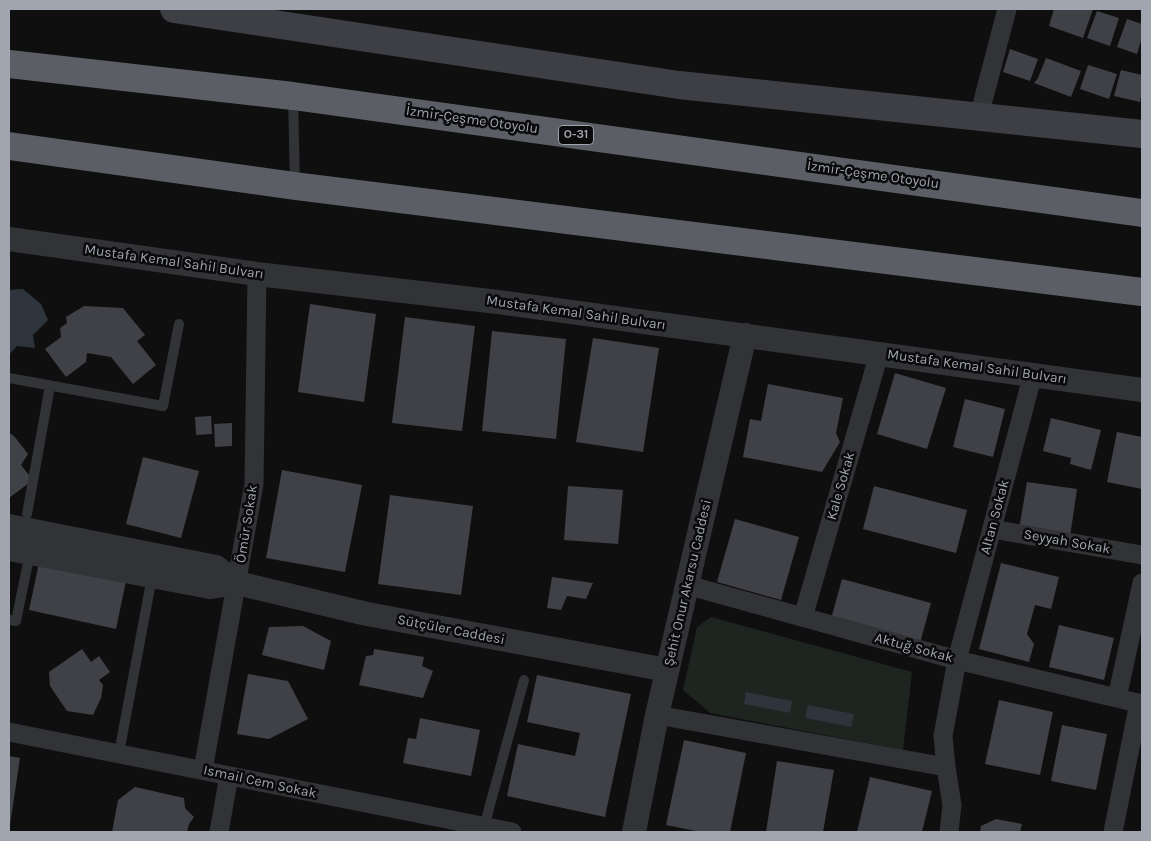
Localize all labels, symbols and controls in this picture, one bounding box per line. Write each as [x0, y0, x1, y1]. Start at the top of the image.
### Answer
street label: İzmir-Çeşme Otoyolu [405, 102, 539, 138]
road number: O-31 [558, 126, 594, 144]
street label: İzmir-Çeşme Otoyolu [806, 157, 940, 193]
street label: Mustafa Kemal Sahil Bulvarı [83, 241, 265, 283]
street label: Mustafa Kemal Sahil Bulvarı [485, 292, 667, 334]
street label: Mustafa Kemal Sahil Bulvarı [886, 346, 1068, 388]
street label: Kale Sokak [823, 450, 859, 522]
street label: Altan Sokak [977, 478, 1013, 556]
street label: Ömür Sokak [233, 484, 261, 564]
street label: Şehit Onur Akarsu Caddesi [661, 498, 715, 668]
street label: Seyyah Sokak [1022, 526, 1112, 558]
street label: Sütçüler Caddesi [396, 611, 506, 649]
street label: Aktuğ Sokak [873, 629, 955, 667]
street label: Ismail Cem Sokak [202, 762, 318, 802]

